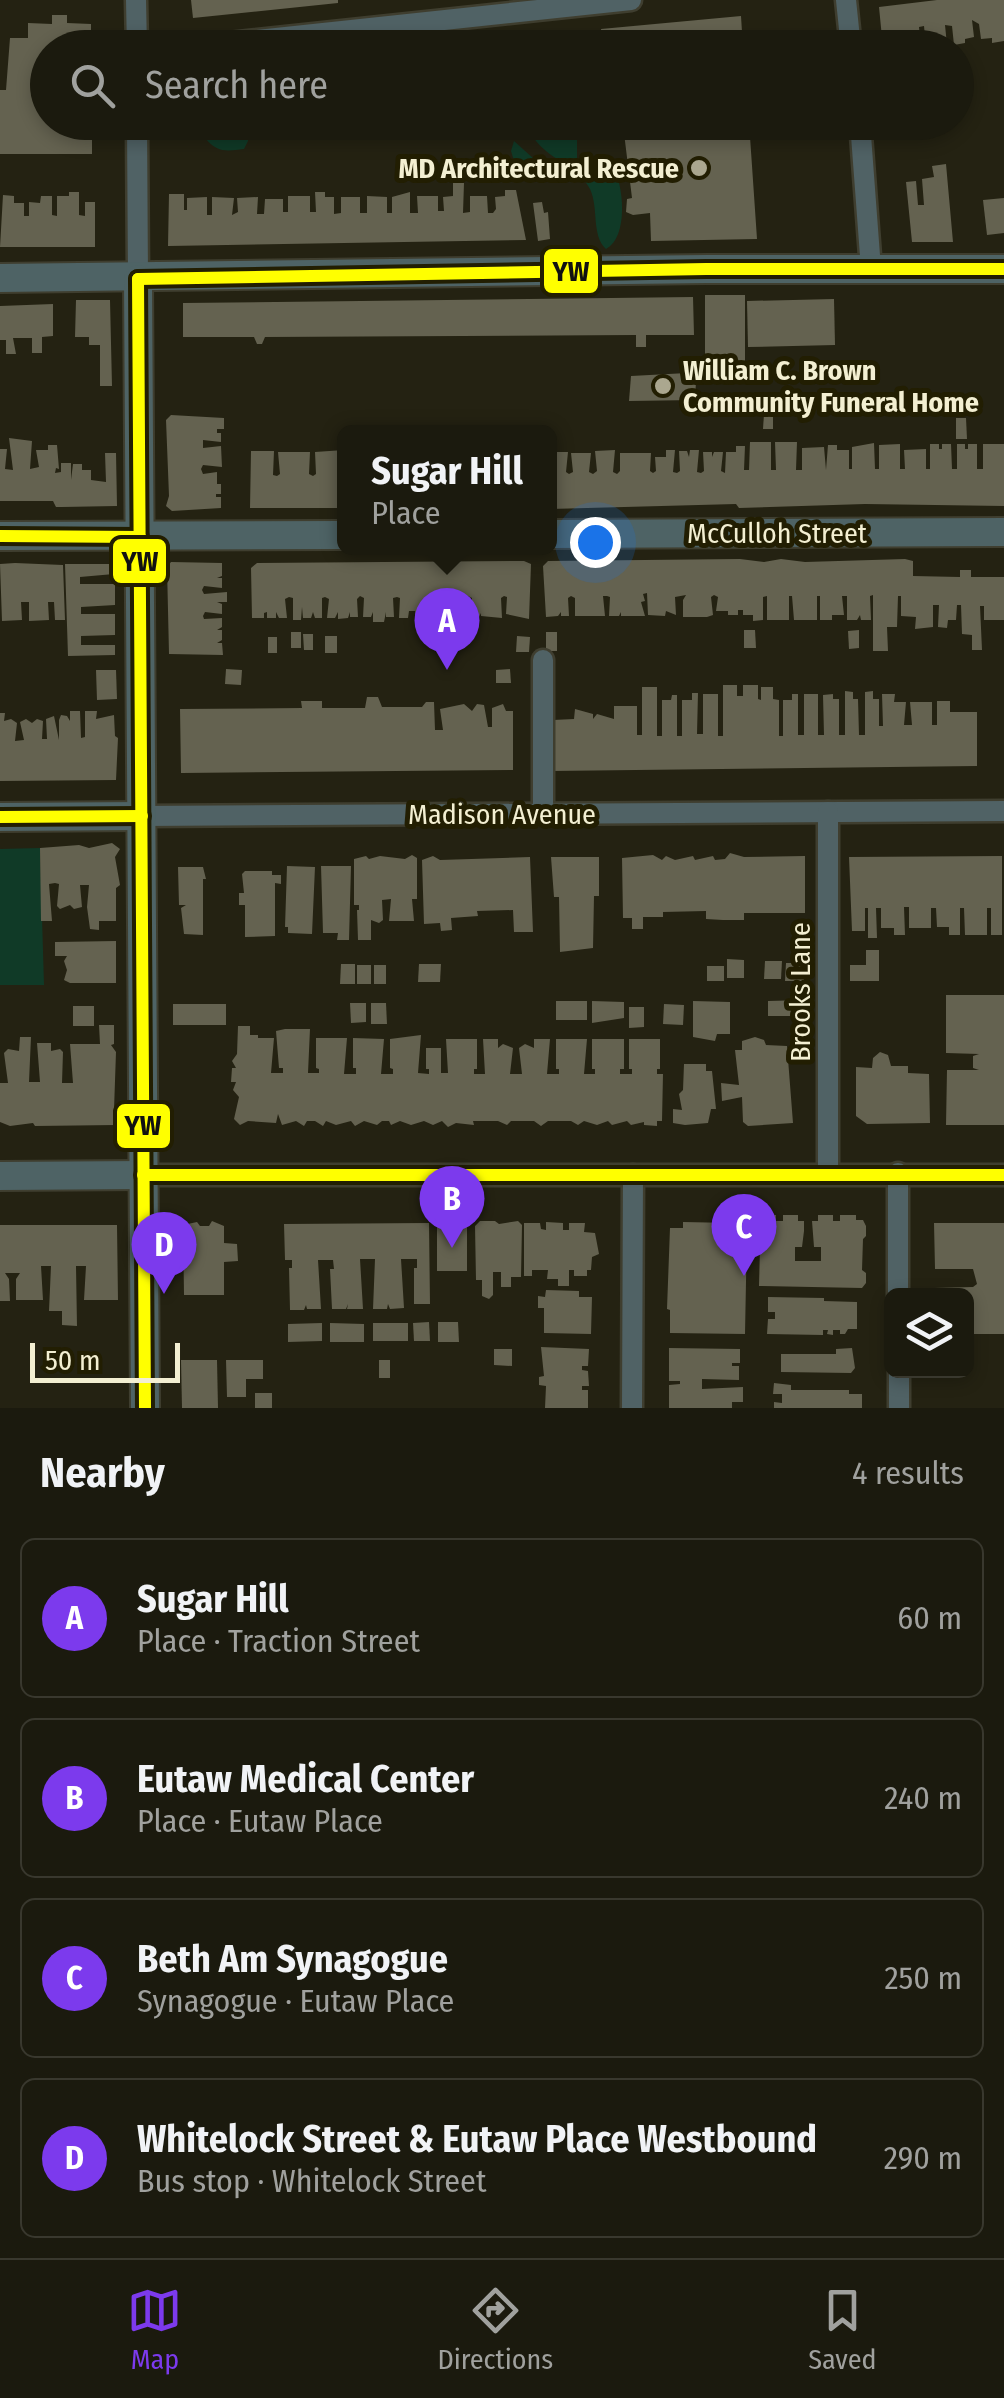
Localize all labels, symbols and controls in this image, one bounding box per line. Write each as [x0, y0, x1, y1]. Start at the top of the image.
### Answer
search box [30, 30, 974, 140]
icon: search [65, 58, 120, 113]
text: Search here [145, 62, 328, 108]
place label: MD Architectural Rescue [398, 152, 679, 185]
marker: MD Architectural Rescue [688, 157, 710, 179]
line badge: YW [542, 247, 600, 295]
text: YW [552, 255, 590, 288]
place label: William C. Brown Community Funeral Home [683, 354, 979, 419]
marker: William C. Brown Community Funeral Home [652, 375, 674, 397]
popup [337, 425, 557, 555]
text: Sugar Hill [371, 448, 523, 494]
text: Place [371, 494, 440, 532]
your location [570, 517, 621, 568]
street label: McCulloh Street [687, 517, 868, 550]
line badge: YW [111, 537, 168, 585]
text: YW [121, 545, 159, 578]
pin: A [414, 588, 480, 670]
street label: Madison Avenue [408, 798, 596, 831]
street label: Brooks Lane [784, 922, 817, 1062]
line badge: YW [115, 1102, 172, 1150]
text: YW [124, 1109, 162, 1142]
pin: B [420, 1166, 484, 1248]
pin: C [712, 1194, 776, 1276]
pin: D [132, 1212, 196, 1294]
map controls [884, 1288, 974, 1378]
button: layers [884, 1288, 974, 1378]
scale bar [30, 1338, 180, 1382]
text: 50 m [45, 1344, 101, 1377]
text: Nearby [40, 1448, 165, 1498]
text: 4 results [852, 1454, 964, 1492]
text: Sugar Hill [137, 1576, 289, 1622]
text: A [66, 1599, 83, 1637]
text: 60 m [897, 1599, 962, 1637]
text: Place · Traction Street [137, 1622, 420, 1660]
text: Eutaw Medical Center [137, 1756, 474, 1802]
text: B [66, 1779, 83, 1817]
text: 240 m [884, 1779, 962, 1817]
text: Place · Eutaw Place [137, 1802, 383, 1840]
text: Beth Am Synagogue [137, 1936, 448, 1982]
text: C [66, 1959, 83, 1997]
text: 250 m [884, 1959, 962, 1997]
text: Synagogue · Eutaw Place [137, 1982, 454, 2020]
text: Whitelock Street & Eutaw Place Westbound [137, 2116, 817, 2162]
text: D [65, 2139, 84, 2177]
text: 290 m [884, 2139, 962, 2177]
text: Bus stop · Whitelock Street [137, 2162, 486, 2200]
tab: Map [127, 2283, 182, 2376]
tab: Directions [437, 2283, 553, 2376]
tab: Saved [808, 2283, 877, 2376]

